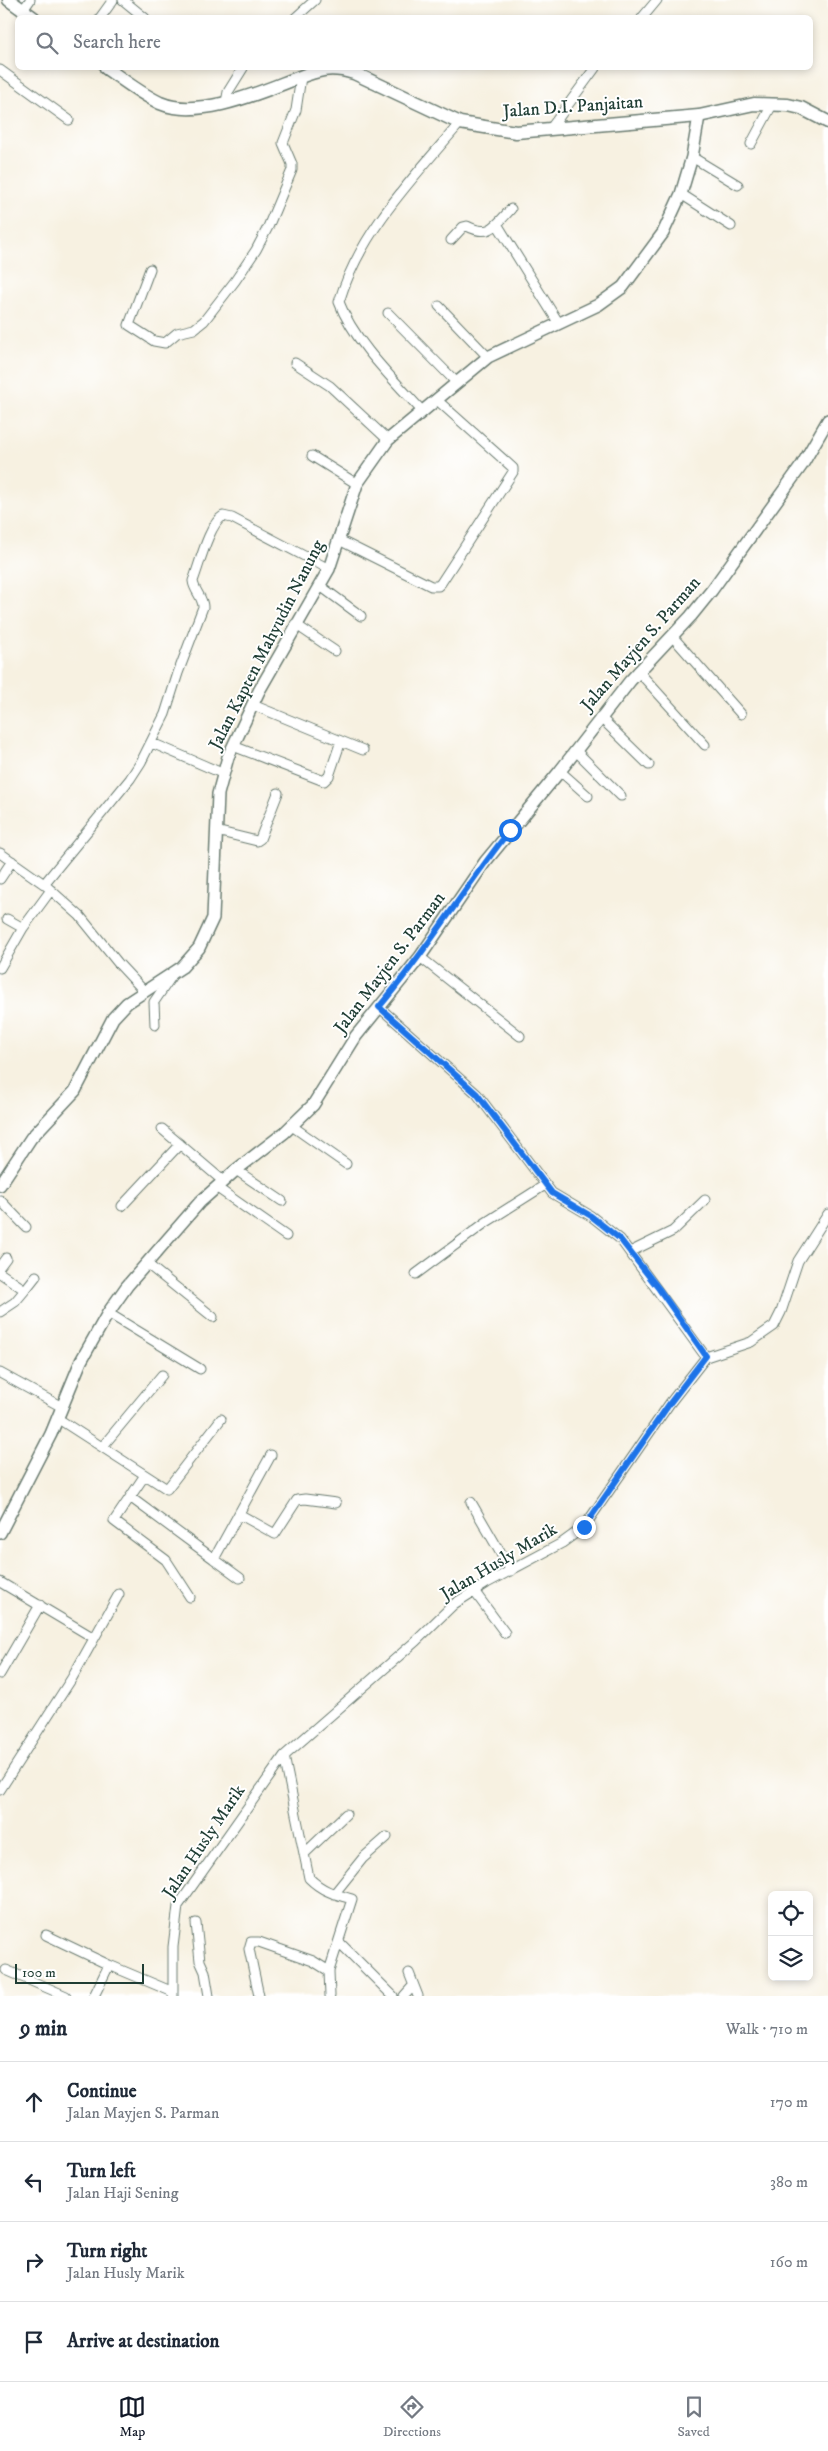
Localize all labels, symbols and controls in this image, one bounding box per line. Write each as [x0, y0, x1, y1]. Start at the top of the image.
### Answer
search box [15, 15, 813, 70]
icon: search [33, 29, 61, 57]
text: Search here [73, 31, 161, 54]
street label: Jalan D.I. Panjaitan [500, 91, 645, 123]
street label: Jalan Kapten Mahyudin Nanung [204, 536, 330, 755]
street label: Jalan Mayjen S. Parman [575, 572, 706, 717]
route start [499, 819, 522, 842]
street label: Jalan Mayjen S. Parman [328, 888, 451, 1040]
route end [573, 1516, 596, 1539]
street label: Jalan Husly Marik [435, 1518, 561, 1607]
street label: Jalan Husly Marik [157, 1781, 250, 1905]
map controls [768, 1891, 813, 1981]
button: locate [768, 1891, 813, 1936]
button: layers [768, 1936, 813, 1981]
scale bar [15, 1961, 144, 1984]
text: 100 m [22, 1964, 56, 1982]
text: 9 min [20, 2016, 67, 2042]
text: Walk · 710 m [726, 2019, 808, 2039]
text: Continue [67, 2080, 137, 2103]
icon: ahead [20, 2088, 48, 2116]
text: 170 m [770, 2092, 808, 2112]
text: Jalan Mayjen S. Parman [67, 2103, 219, 2123]
text: Turn left [67, 2160, 136, 2183]
icon: left [20, 2168, 48, 2196]
text: 380 m [770, 2172, 808, 2192]
text: Jalan Haji Sening [67, 2183, 178, 2203]
text: Turn right [67, 2240, 147, 2263]
icon: right [20, 2248, 48, 2276]
text: 160 m [770, 2252, 808, 2272]
text: Jalan Husly Marik [67, 2263, 185, 2283]
icon: arrive [20, 2328, 48, 2356]
text: Arrive at destination [67, 2330, 219, 2353]
tab: Map [118, 2393, 146, 2441]
tab: Directions [383, 2393, 441, 2441]
tab: Saved [678, 2393, 710, 2441]

